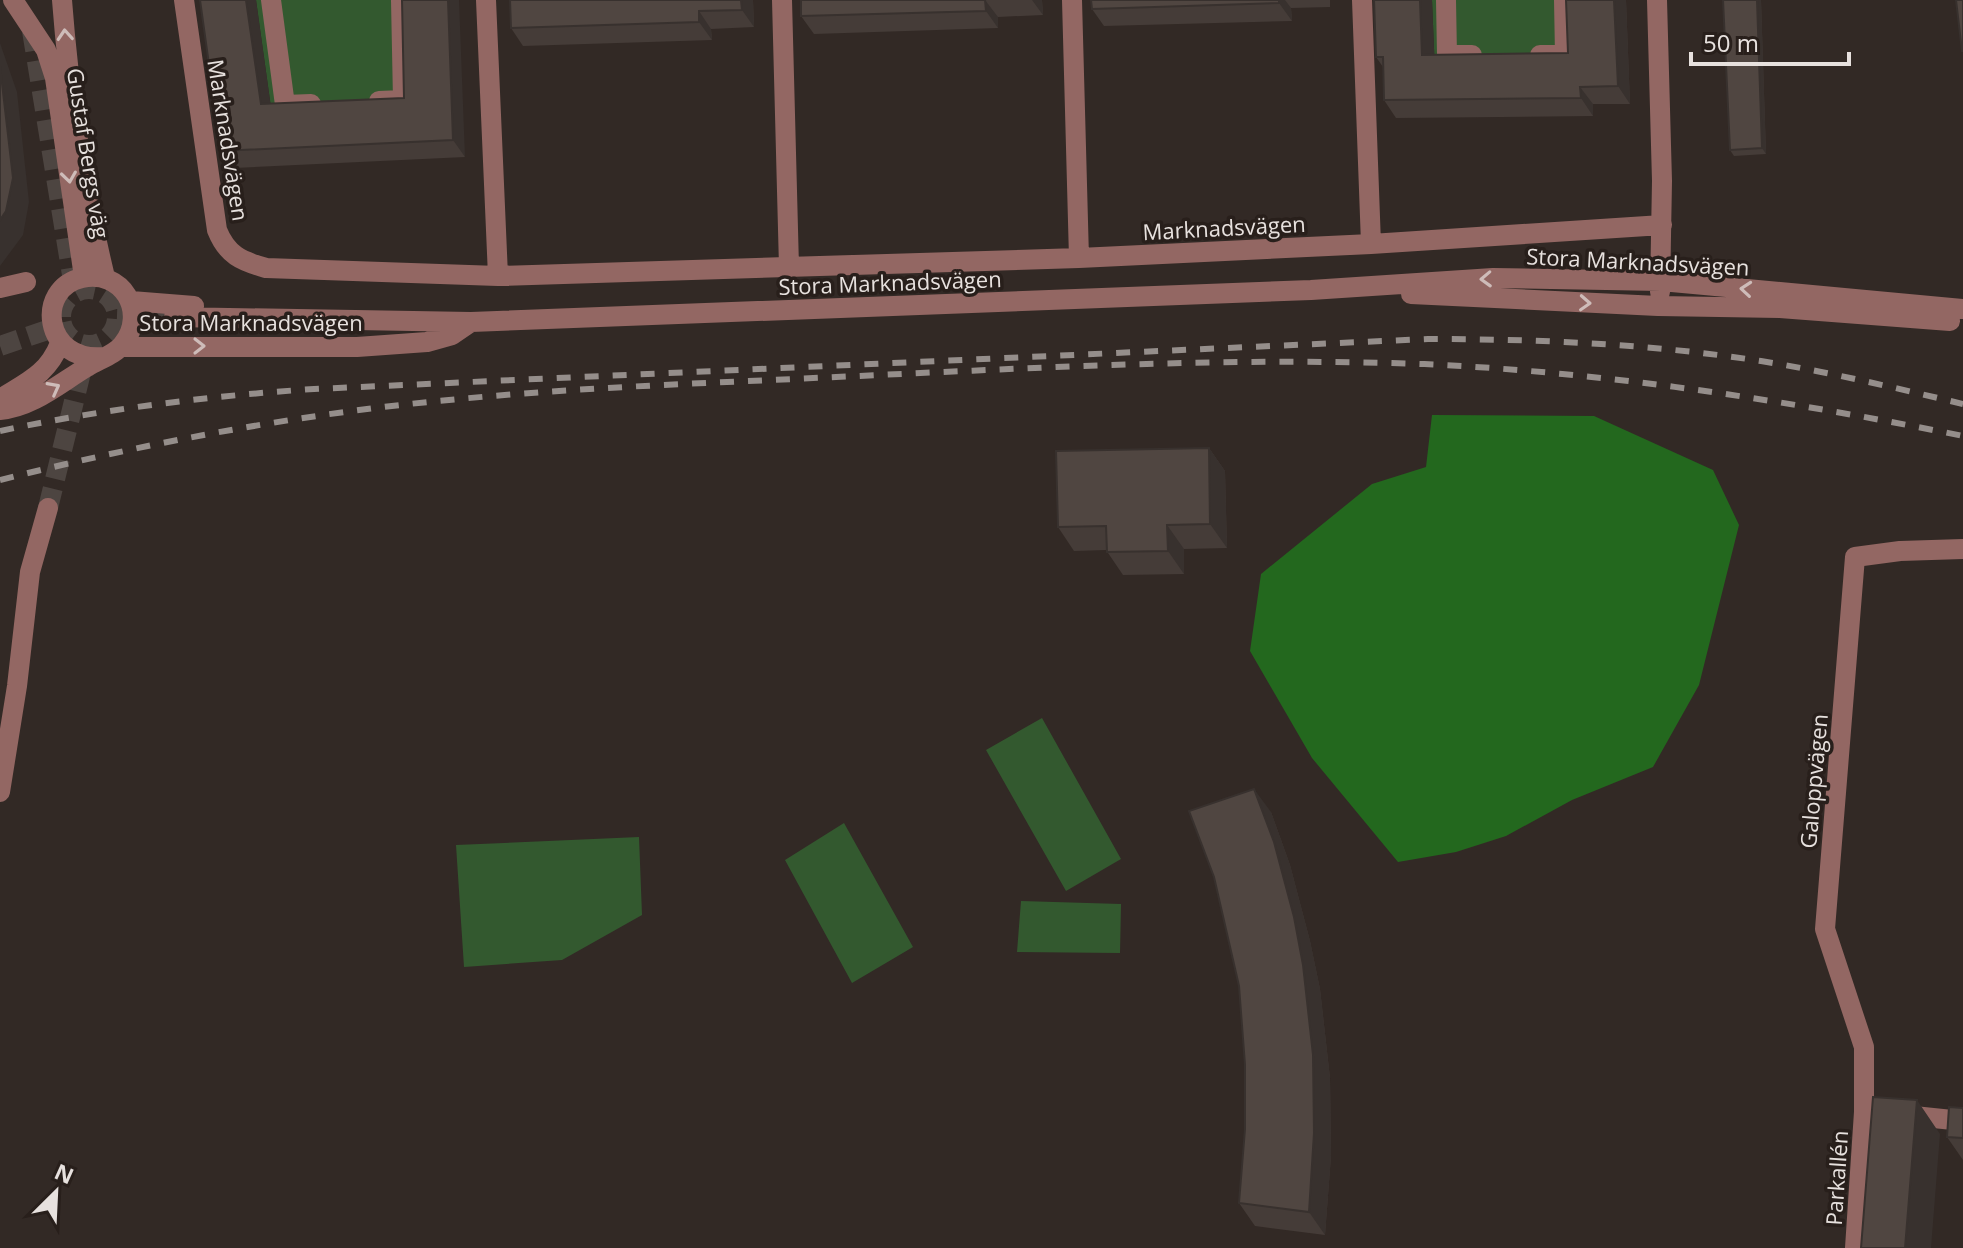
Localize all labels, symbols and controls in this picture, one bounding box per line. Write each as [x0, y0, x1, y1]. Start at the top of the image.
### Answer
scale bar [1691, 16, 1849, 66]
text: 50 m [1703, 26, 1759, 59]
one-way arrow [57, 28, 74, 41]
street label: Marknadsvägen [201, 57, 257, 223]
street label: Gustaf Bergs väg [61, 66, 117, 240]
one-way arrow [60, 171, 77, 184]
street label: Marknadsvägen [1142, 208, 1306, 246]
street label: Stora Marknadsvägen [1526, 240, 1750, 282]
street label: Stora Marknadsvägen [778, 263, 1002, 301]
one-way arrow [1479, 270, 1492, 287]
one-way arrow [1739, 281, 1752, 298]
one-way arrow [1579, 294, 1592, 311]
street label: Stora Marknadsvägen [139, 307, 363, 337]
one-way arrow [193, 337, 206, 355]
one-way arrow [45, 382, 60, 398]
street label: Galoppvägen [1792, 712, 1834, 850]
street label: Parkallén [1818, 1129, 1854, 1227]
north arrow [16, 1152, 96, 1232]
text: N [50, 1155, 79, 1190]

